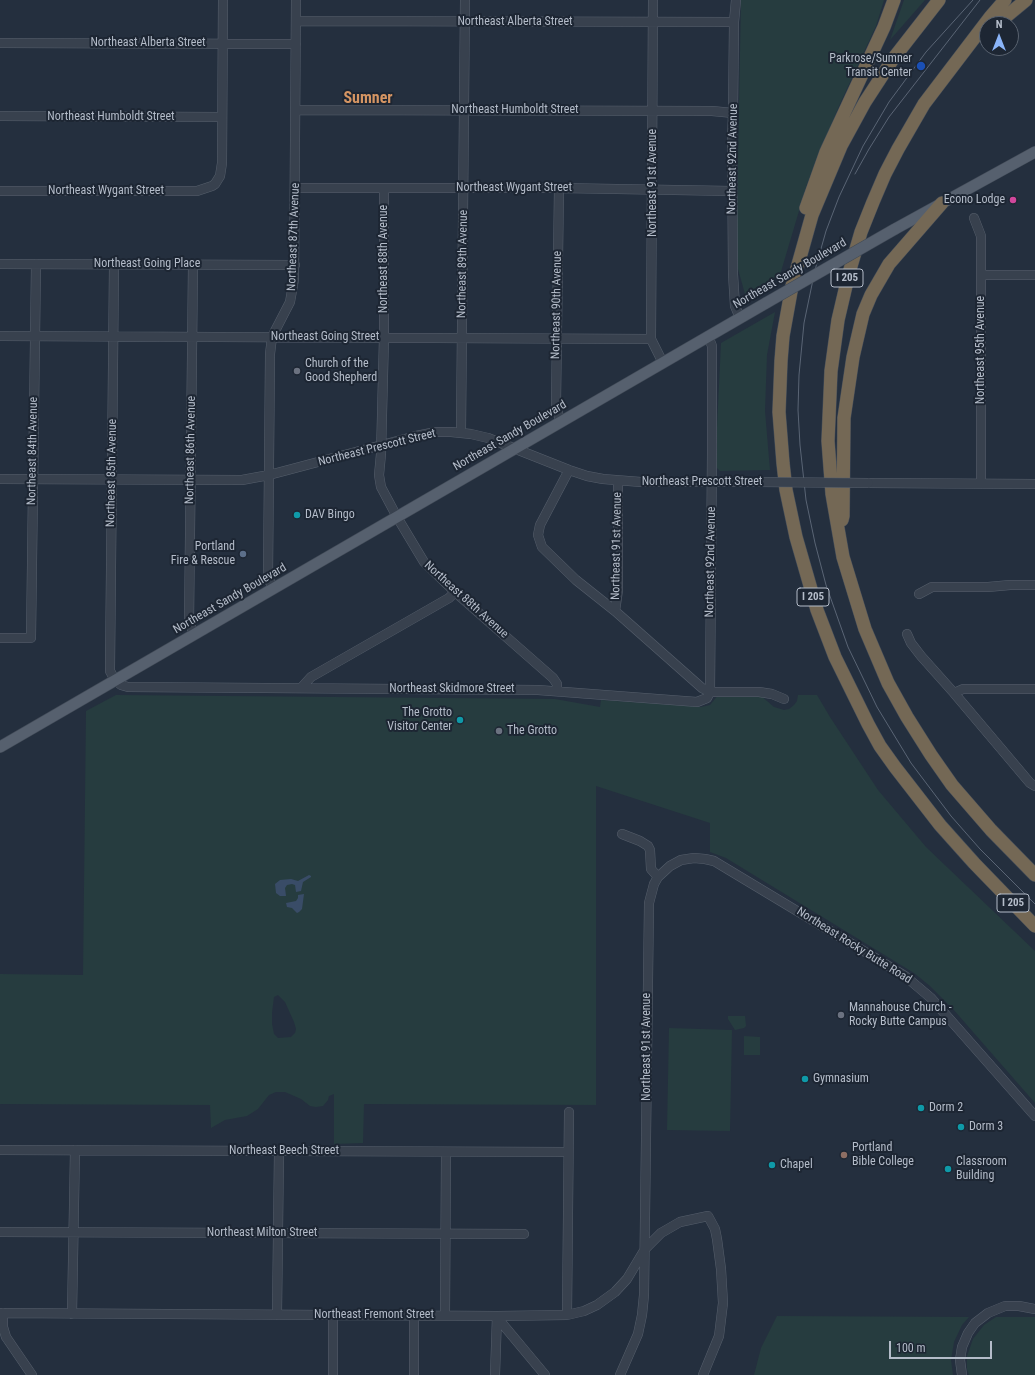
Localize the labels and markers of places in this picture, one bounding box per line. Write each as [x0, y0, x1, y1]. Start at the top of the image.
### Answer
place label: Parkrose/Sumner Transit Center [829, 52, 912, 80]
marker: Parkrose/Sumner Transit Center [915, 60, 927, 72]
place label: Econo Lodge [944, 193, 1005, 207]
marker: Econo Lodge [1008, 195, 1018, 205]
place label: Church of the Good Shepherd [305, 357, 377, 385]
marker: Church of the Good Shepherd [292, 366, 302, 376]
place label: DAV Bingo [305, 508, 355, 522]
marker: DAV Bingo [292, 510, 302, 520]
place label: Portland Fire & Rescue [171, 540, 235, 568]
marker: Portland Fire & Rescue [238, 549, 248, 559]
place label: The Grotto Visitor Center [387, 706, 452, 734]
marker: The Grotto Visitor Center [455, 715, 465, 725]
place label: The Grotto [507, 724, 557, 738]
marker: The Grotto [494, 726, 504, 736]
place label: Mannahouse Church - Rocky Butte Campus [849, 1001, 952, 1029]
marker: Mannahouse Church - Rocky Butte Campus [836, 1010, 846, 1020]
place label: Gymnasium [813, 1072, 869, 1086]
marker: Gymnasium [800, 1074, 810, 1084]
place label: Dorm 2 [929, 1101, 963, 1115]
marker: Dorm 2 [916, 1103, 926, 1113]
place label: Dorm 3 [969, 1120, 1003, 1134]
marker: Dorm 3 [956, 1122, 966, 1132]
place label: Portland Bible College [852, 1141, 914, 1169]
marker: Portland Bible College [839, 1150, 849, 1160]
place label: Classroom Building [956, 1155, 1007, 1183]
place label: Chapel [780, 1158, 813, 1172]
marker: Chapel [767, 1160, 777, 1170]
marker: Classroom Building [943, 1164, 953, 1174]

